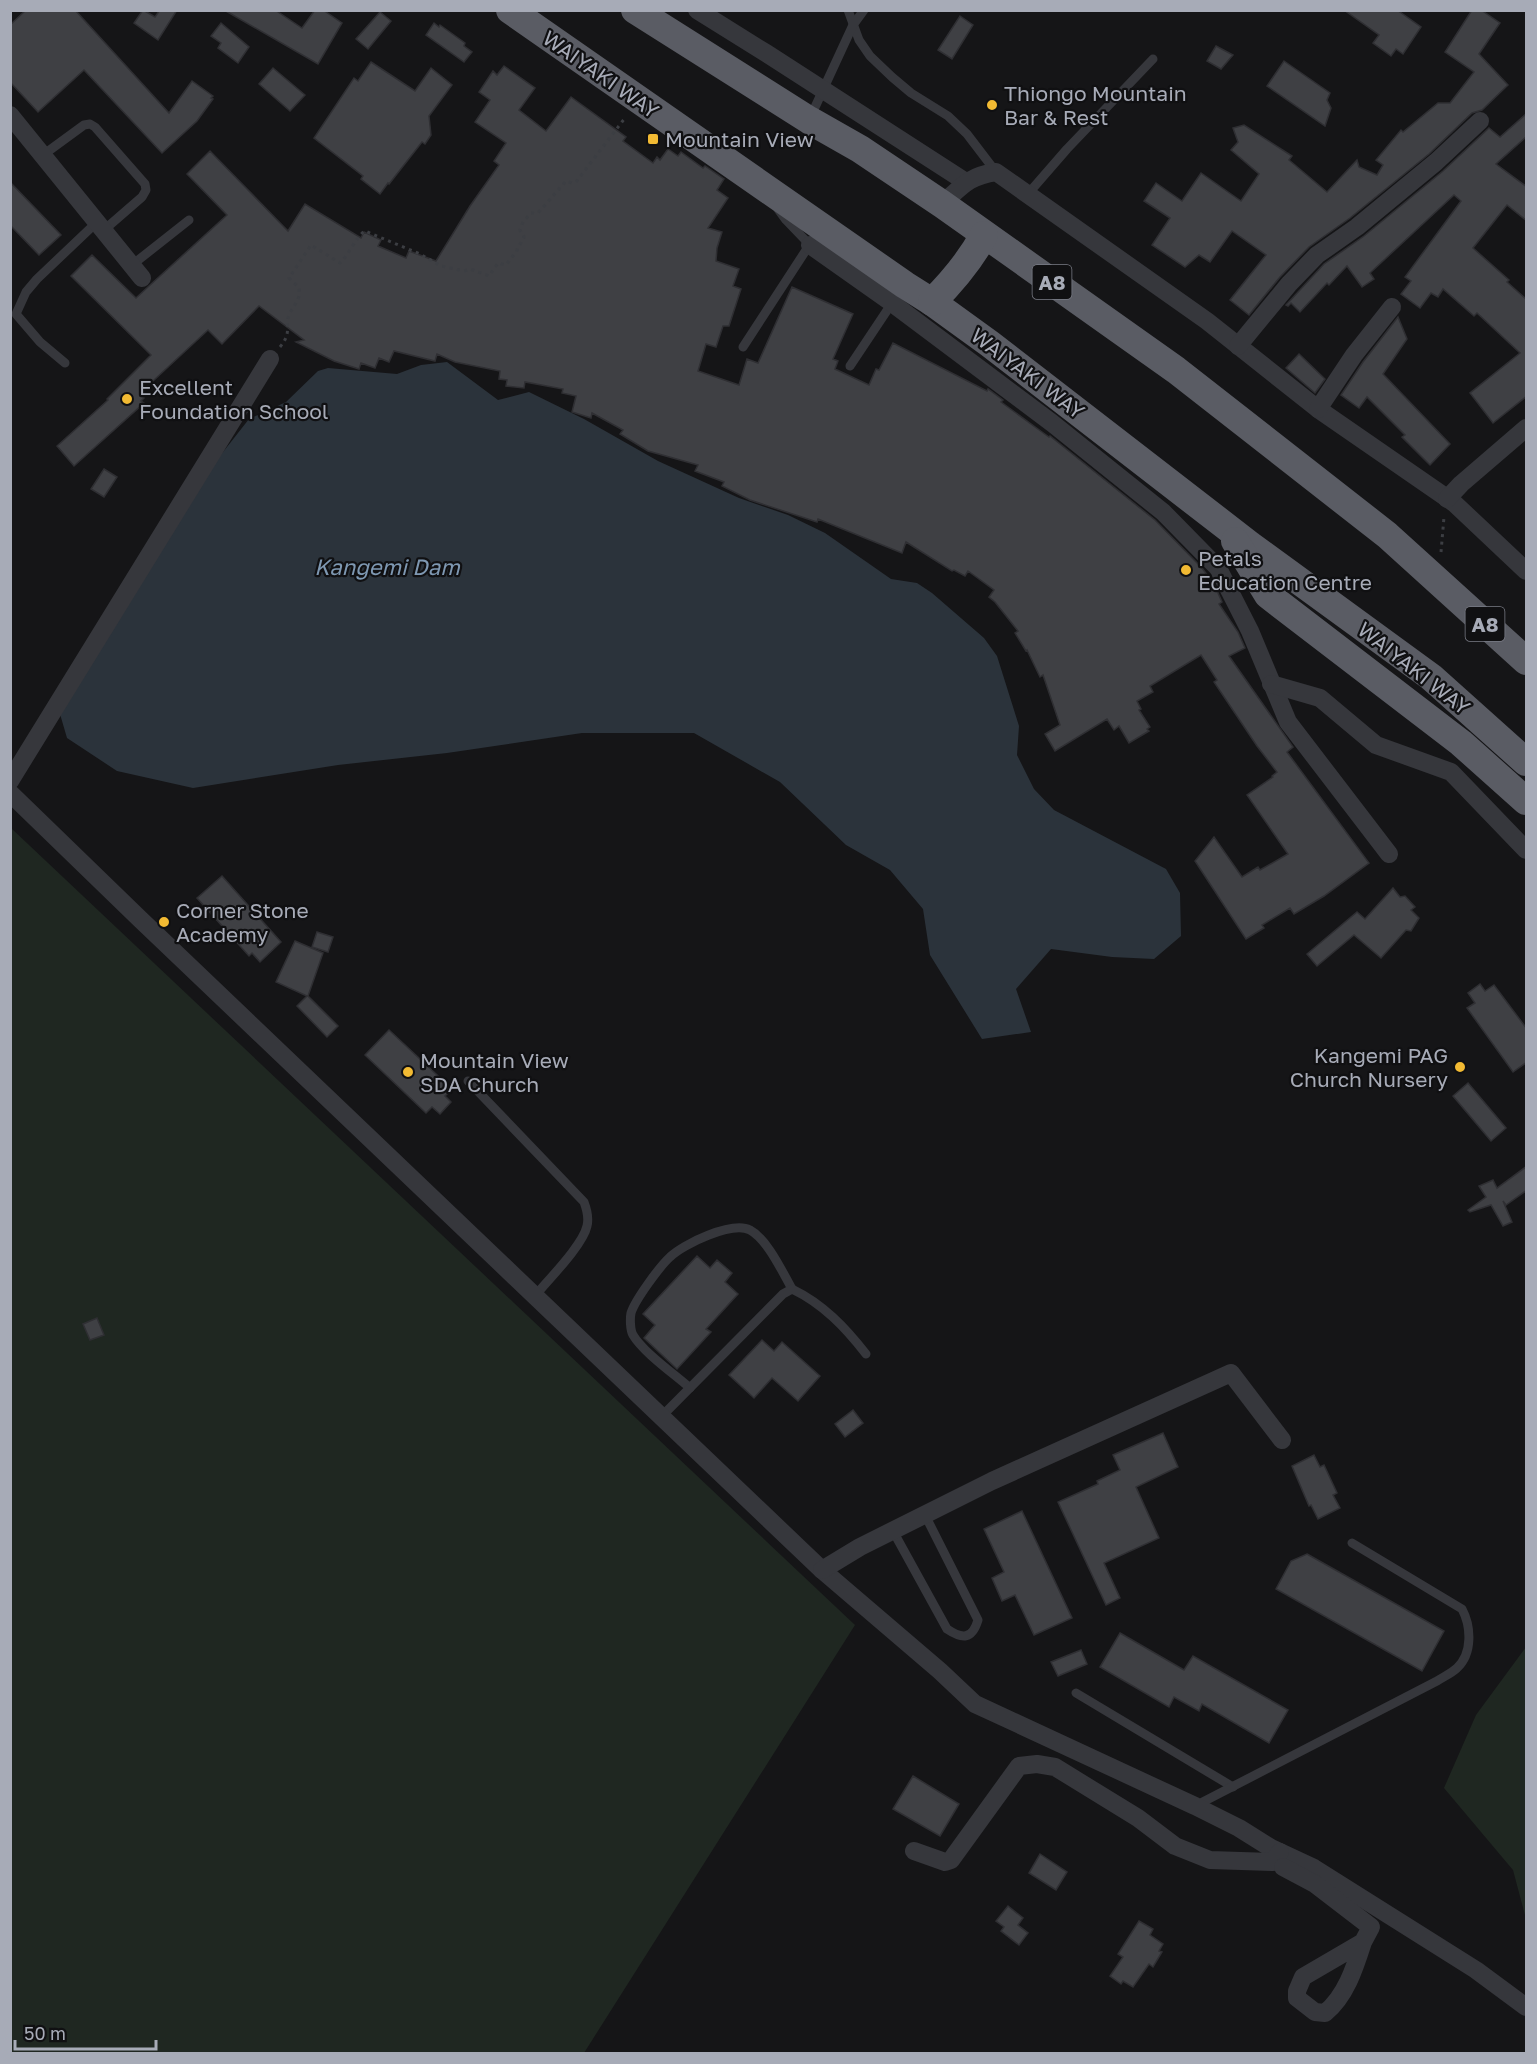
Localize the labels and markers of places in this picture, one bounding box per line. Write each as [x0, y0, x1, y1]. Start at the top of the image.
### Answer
place label: Thiongo Mountain Bar & Rest [1004, 80, 1187, 130]
marker: Thiongo Mountain Bar & Rest [985, 98, 999, 112]
place label: Mountain View [665, 126, 814, 152]
marker: Mountain View [646, 132, 660, 146]
place label: Excellent Foundation School [139, 374, 329, 424]
marker: Excellent Foundation School [120, 392, 134, 406]
place label: Petals Education Centre [1198, 545, 1372, 595]
marker: Petals Education Centre [1179, 563, 1193, 577]
place label: Corner Stone Academy [176, 897, 309, 947]
marker: Corner Stone Academy [157, 915, 171, 929]
place label: Kangemi PAG Church Nursery [1290, 1042, 1448, 1092]
place label: Mountain View SDA Church [420, 1047, 569, 1097]
marker: Kangemi PAG Church Nursery [1453, 1060, 1467, 1074]
marker: Mountain View SDA Church [401, 1065, 415, 1079]

